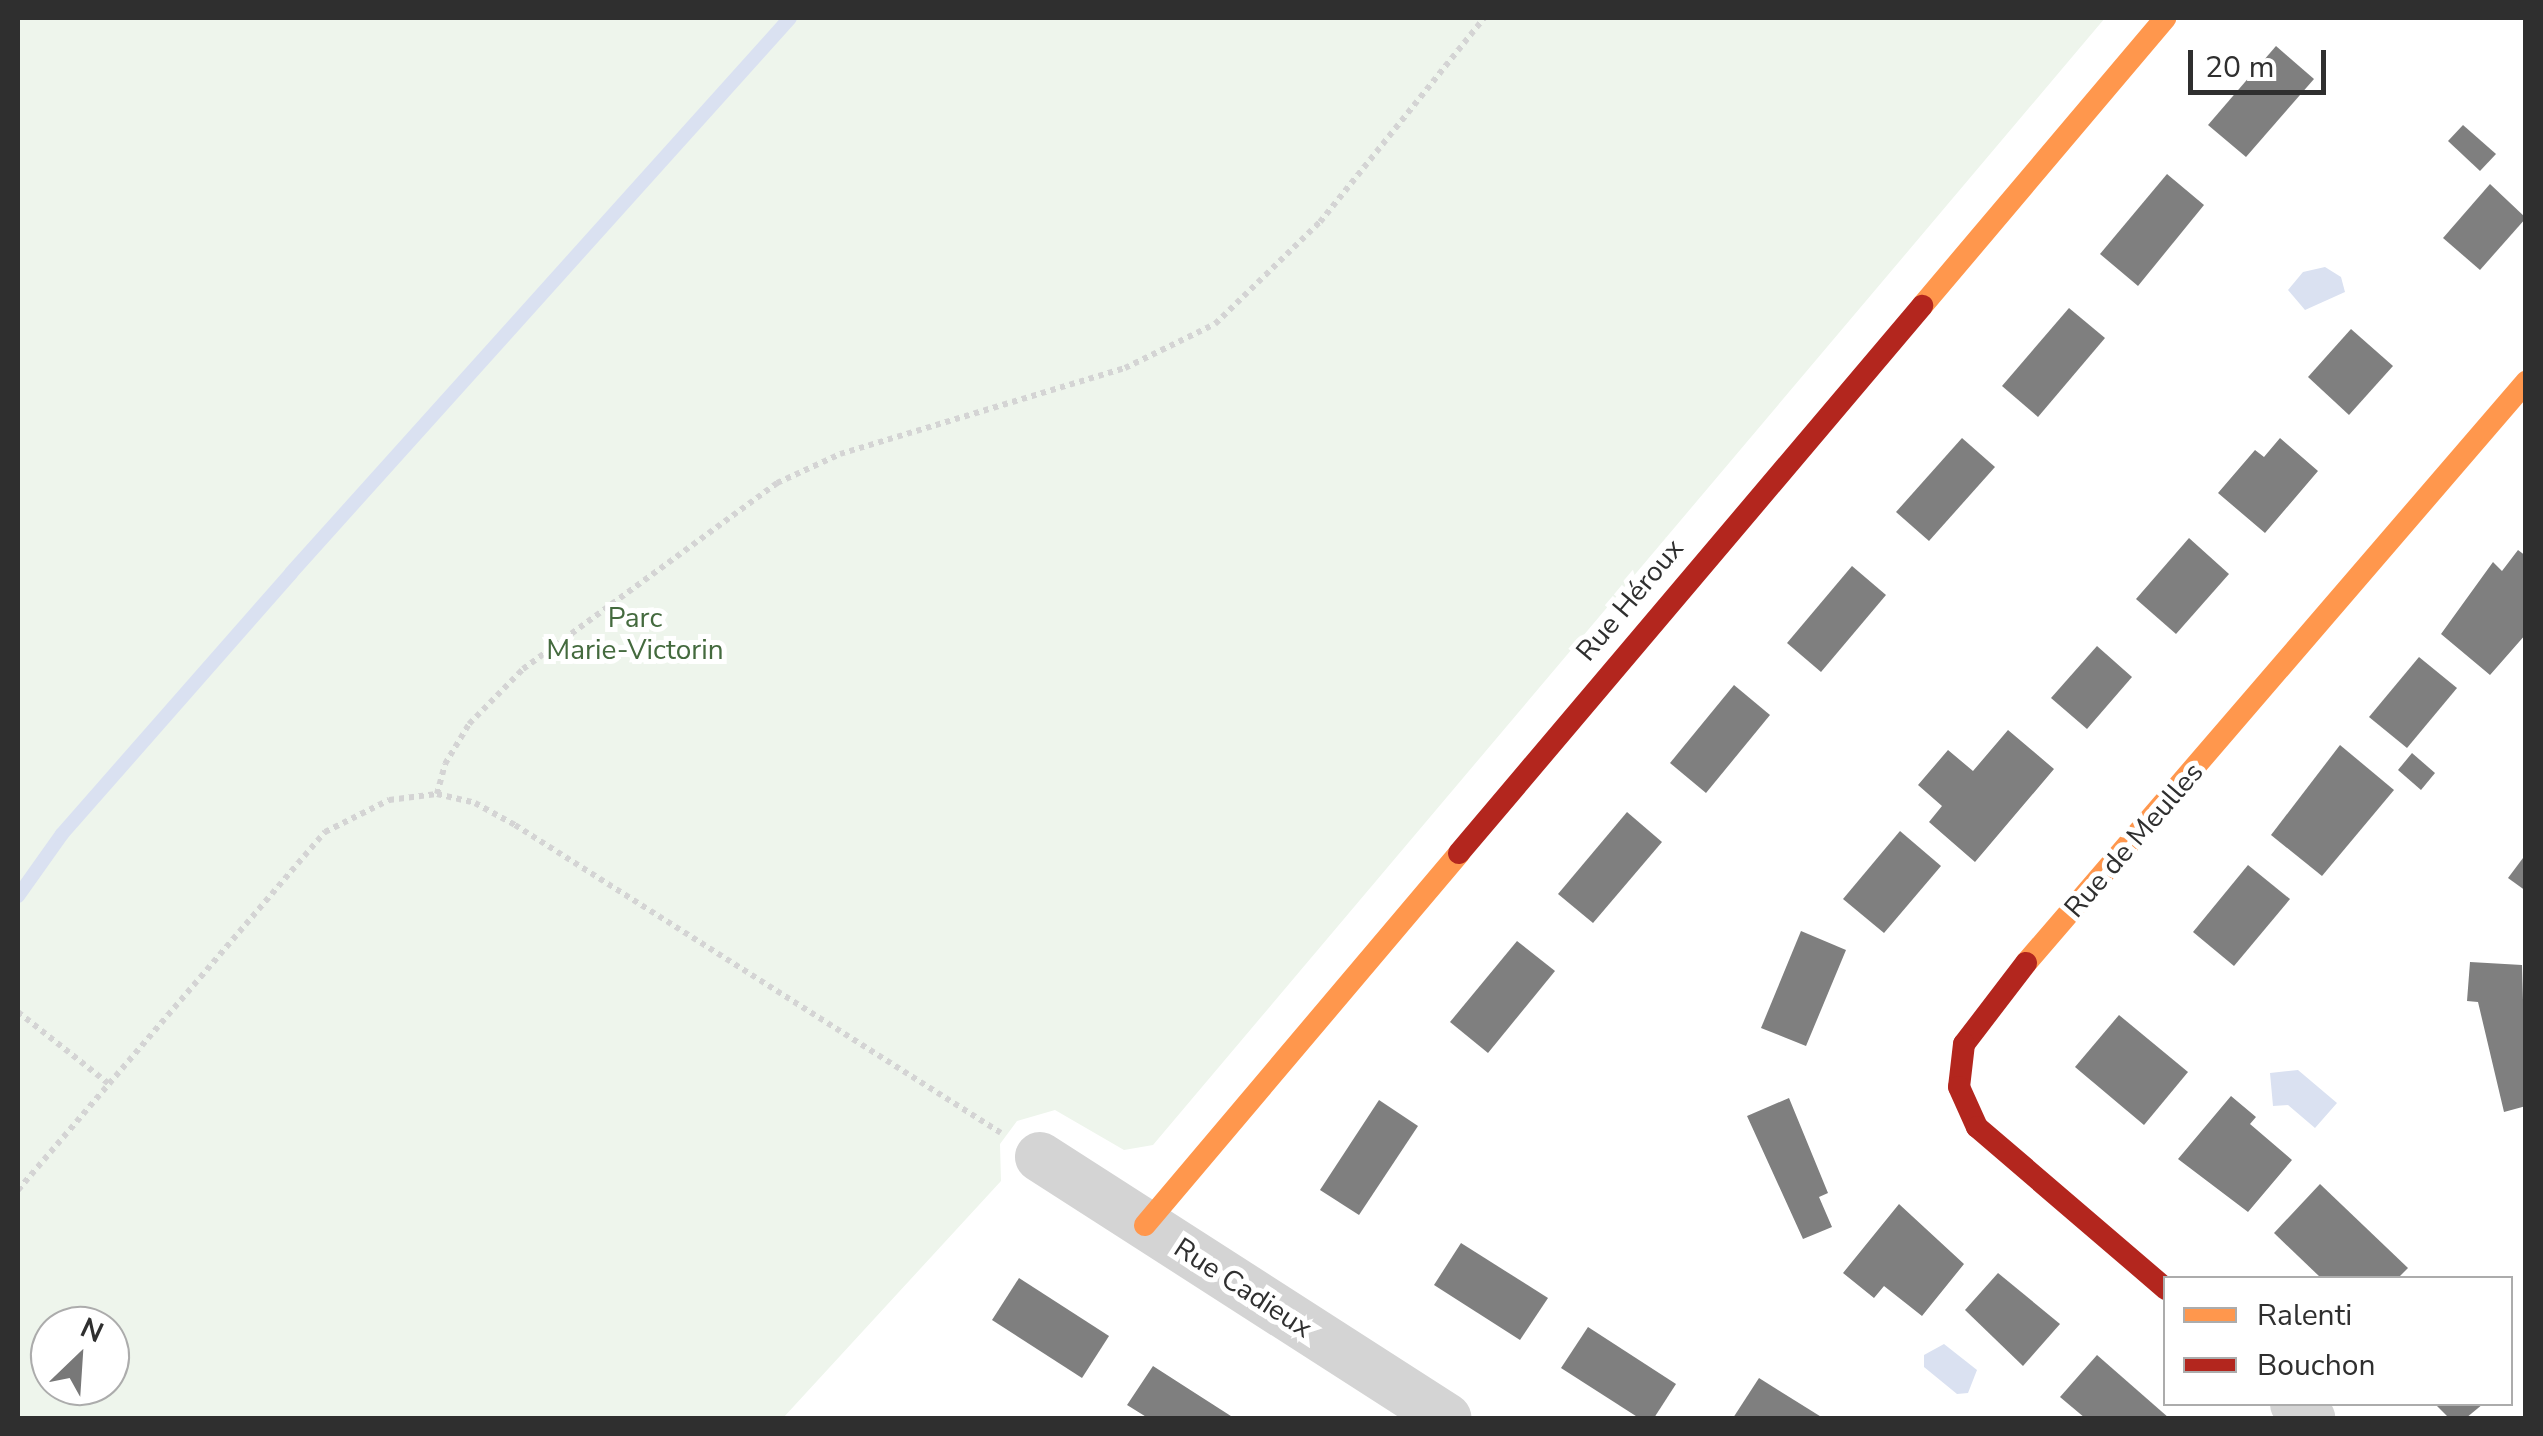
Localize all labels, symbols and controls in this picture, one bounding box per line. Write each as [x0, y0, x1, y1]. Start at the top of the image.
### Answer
scale bar [2193, 30, 2330, 92]
text: 20 m [2205, 47, 2274, 88]
street label: Rue Héroux [1569, 532, 1691, 668]
park label: Parc Marie-Victorin [546, 601, 724, 667]
street label: Rue de Meulles [2058, 756, 2210, 924]
street label: Rue Cadieux [1168, 1231, 1318, 1345]
legend [2163, 1276, 2513, 1406]
text: Ralenti [2257, 1295, 2352, 1336]
north arrow [30, 1306, 130, 1406]
text: N [74, 1309, 109, 1352]
text: Bouchon [2257, 1345, 2375, 1386]

